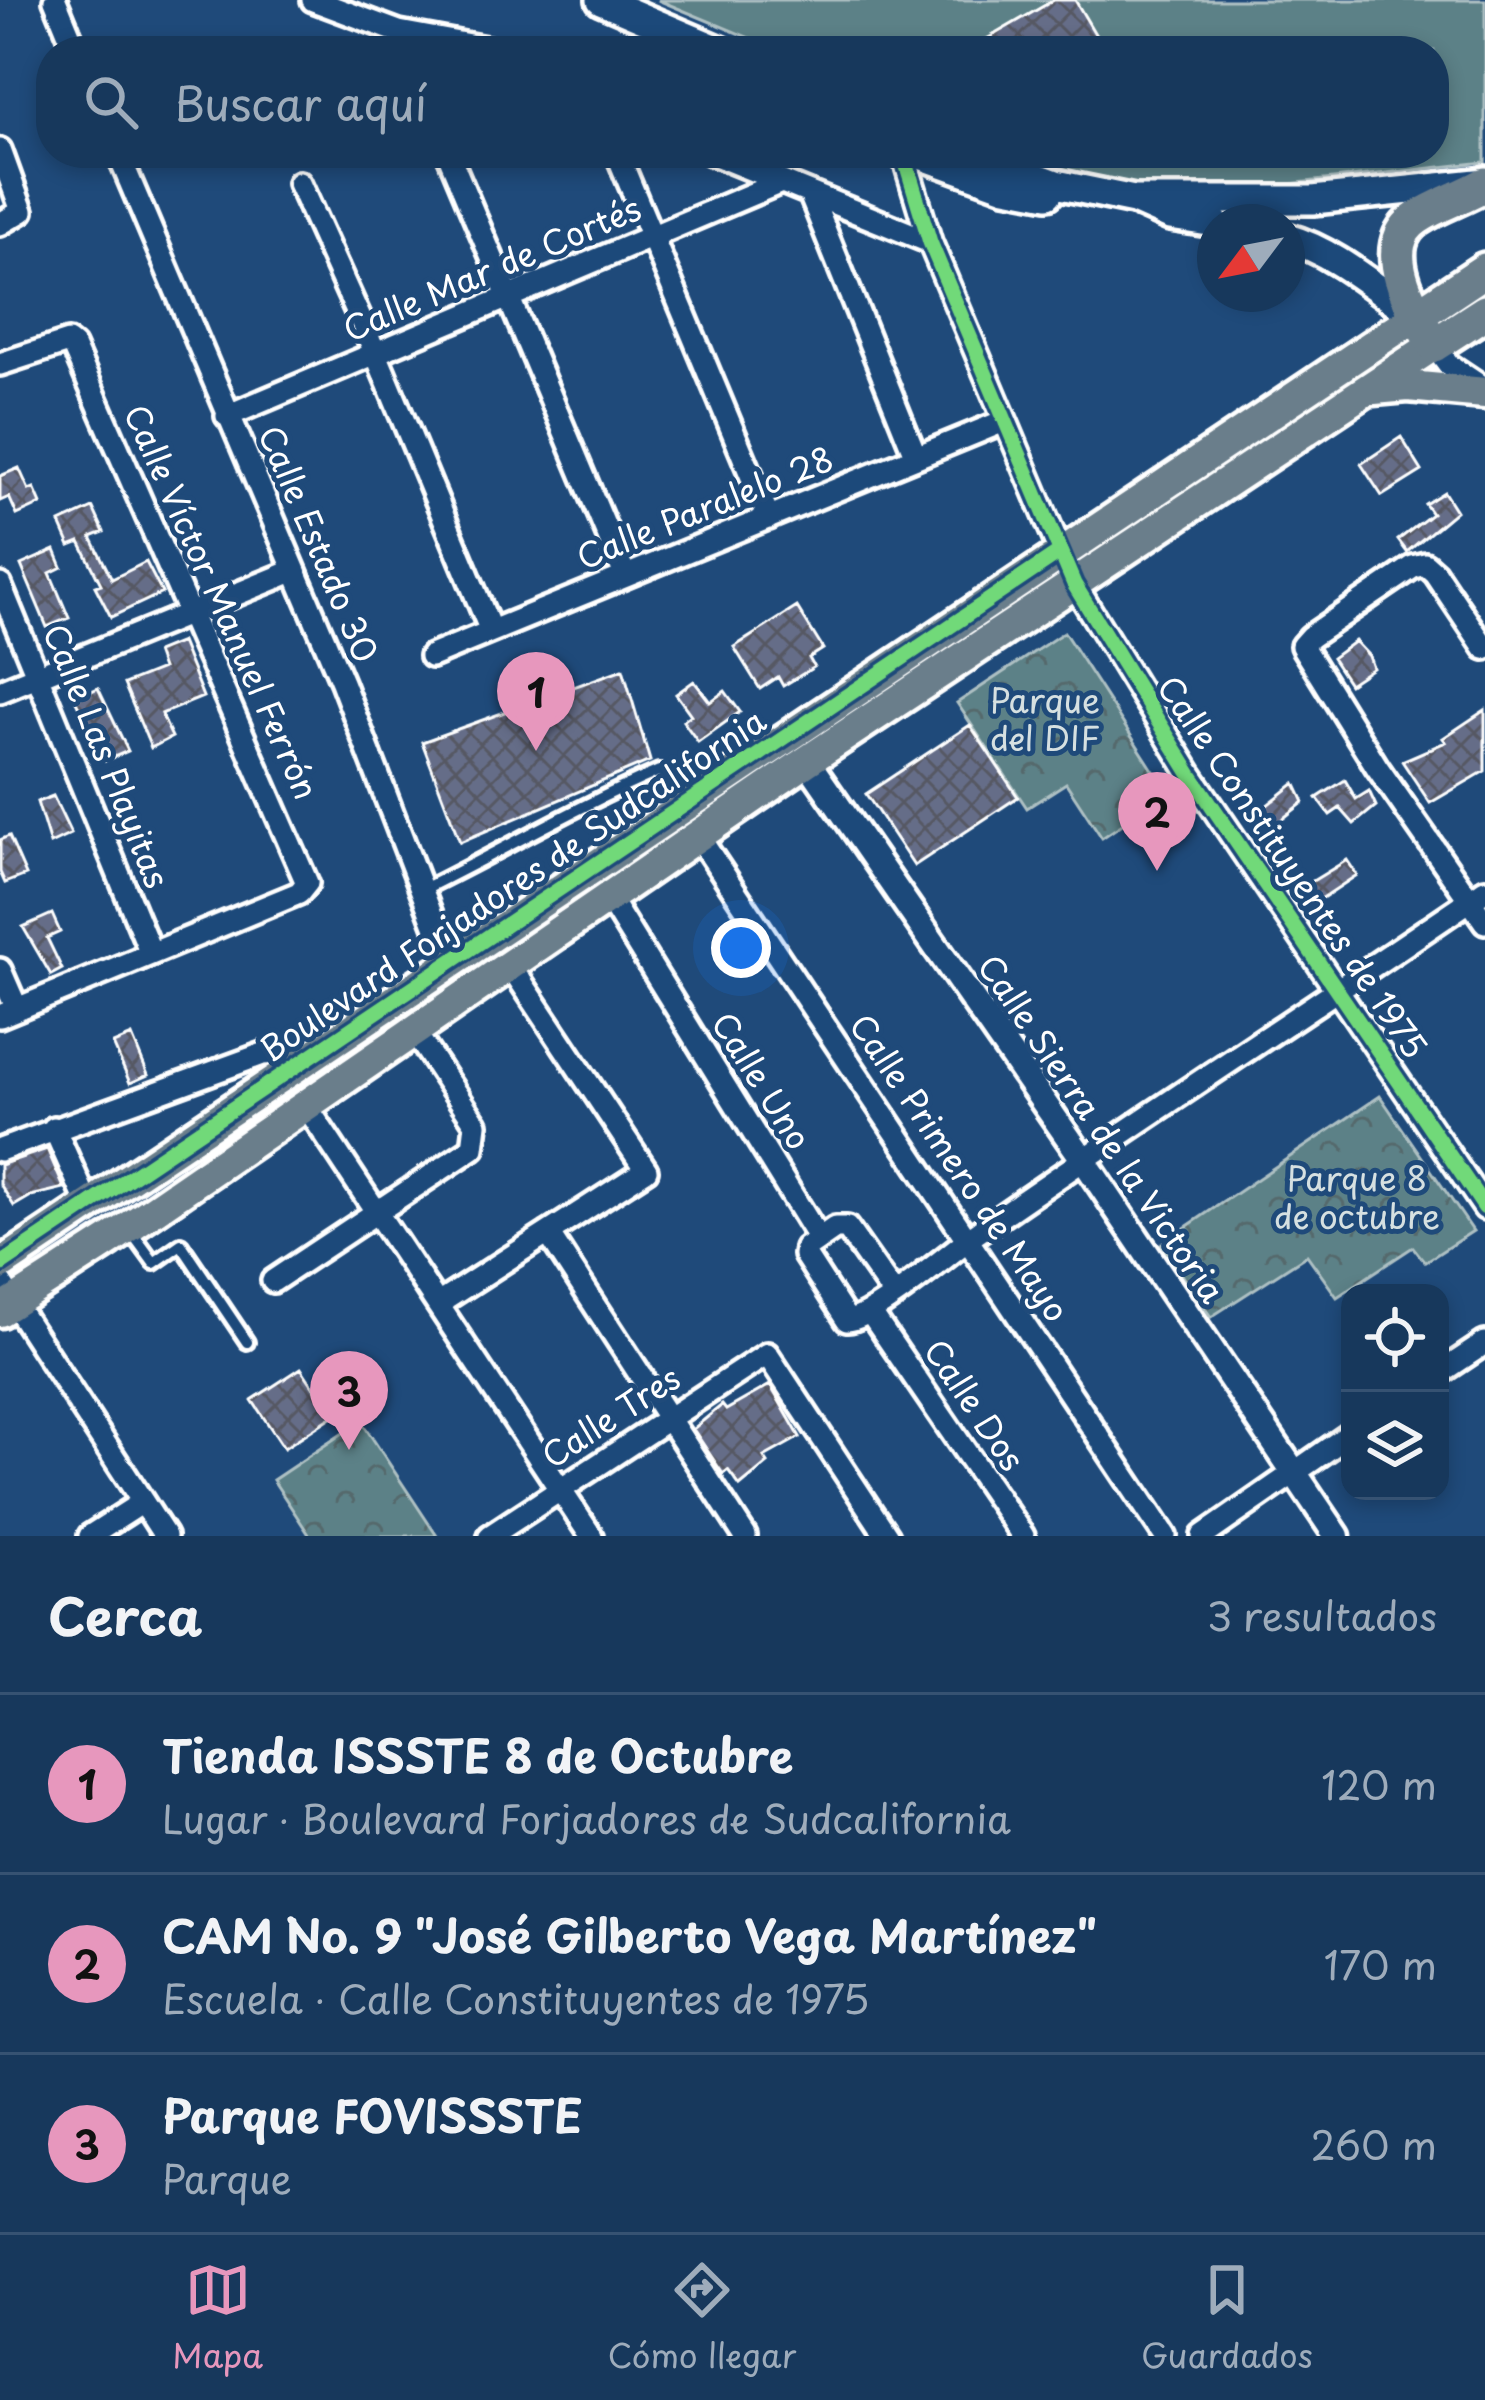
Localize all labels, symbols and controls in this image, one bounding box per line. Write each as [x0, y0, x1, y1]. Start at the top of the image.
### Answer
search box [36, 36, 1449, 168]
text: Buscar aquí [174, 68, 427, 136]
icon: search [78, 69, 144, 135]
street label: Calle Mar de Cortés [335, 182, 648, 353]
north arrow [1197, 204, 1305, 312]
street label: Calle Víctor Manuel Ferrón [113, 396, 333, 807]
street label: Calle Estado 30 [247, 417, 392, 669]
street label: Calle Paralelo 28 [568, 432, 840, 580]
street label: Calle Las Playitas [32, 616, 184, 895]
pin: 1 [497, 652, 575, 751]
street label: Calle Constituyentes de 1975 [1146, 664, 1441, 1067]
park label: Parque del DIF [990, 674, 1100, 762]
street label: Boulevard Forjadores de Sudcalifornia [249, 694, 776, 1072]
pin: 2 [1118, 772, 1196, 871]
your location [711, 918, 771, 978]
street label: Calle Sierra de la Victoria [967, 943, 1239, 1313]
street label: Calle Uno [701, 1001, 825, 1158]
street label: Calle Primero de Mayo [839, 1003, 1083, 1331]
park label: Parque 8 de octubre [1274, 1152, 1440, 1240]
map controls [1341, 1284, 1449, 1500]
button: locate [1341, 1284, 1449, 1392]
street label: Calle Dos [913, 1328, 1038, 1480]
pin: 3 [310, 1351, 388, 1450]
street label: Calle Tres [531, 1352, 689, 1479]
button: layers [1341, 1392, 1449, 1500]
text: Cerca [48, 1576, 202, 1653]
text: 3 resultados [1207, 1585, 1437, 1644]
text: Tienda ISSSTE 8 de Octubre [162, 1720, 793, 1788]
text: 1 [78, 1754, 96, 1813]
text: 120 m [1321, 1754, 1437, 1813]
text: Lugar · Boulevard Forjadores de Sudcalifornia [162, 1788, 1011, 1847]
text: CAM No. 9 "José Gilberto Vega Martínez" [162, 1900, 1097, 1968]
text: 2 [73, 1934, 101, 1993]
text: 170 m [1324, 1934, 1437, 1993]
text: Escuela · Calle Constituyentes de 1975 [162, 1968, 870, 2027]
text: Parque FOVISSSTE [162, 2080, 583, 2148]
text: 3 [74, 2114, 100, 2173]
text: 260 m [1310, 2114, 1437, 2173]
text: Parque [162, 2148, 292, 2207]
tab: Mapa [172, 2257, 263, 2379]
tab: Cómo llegar [608, 2257, 796, 2379]
tab: Guardados [1141, 2257, 1313, 2379]

